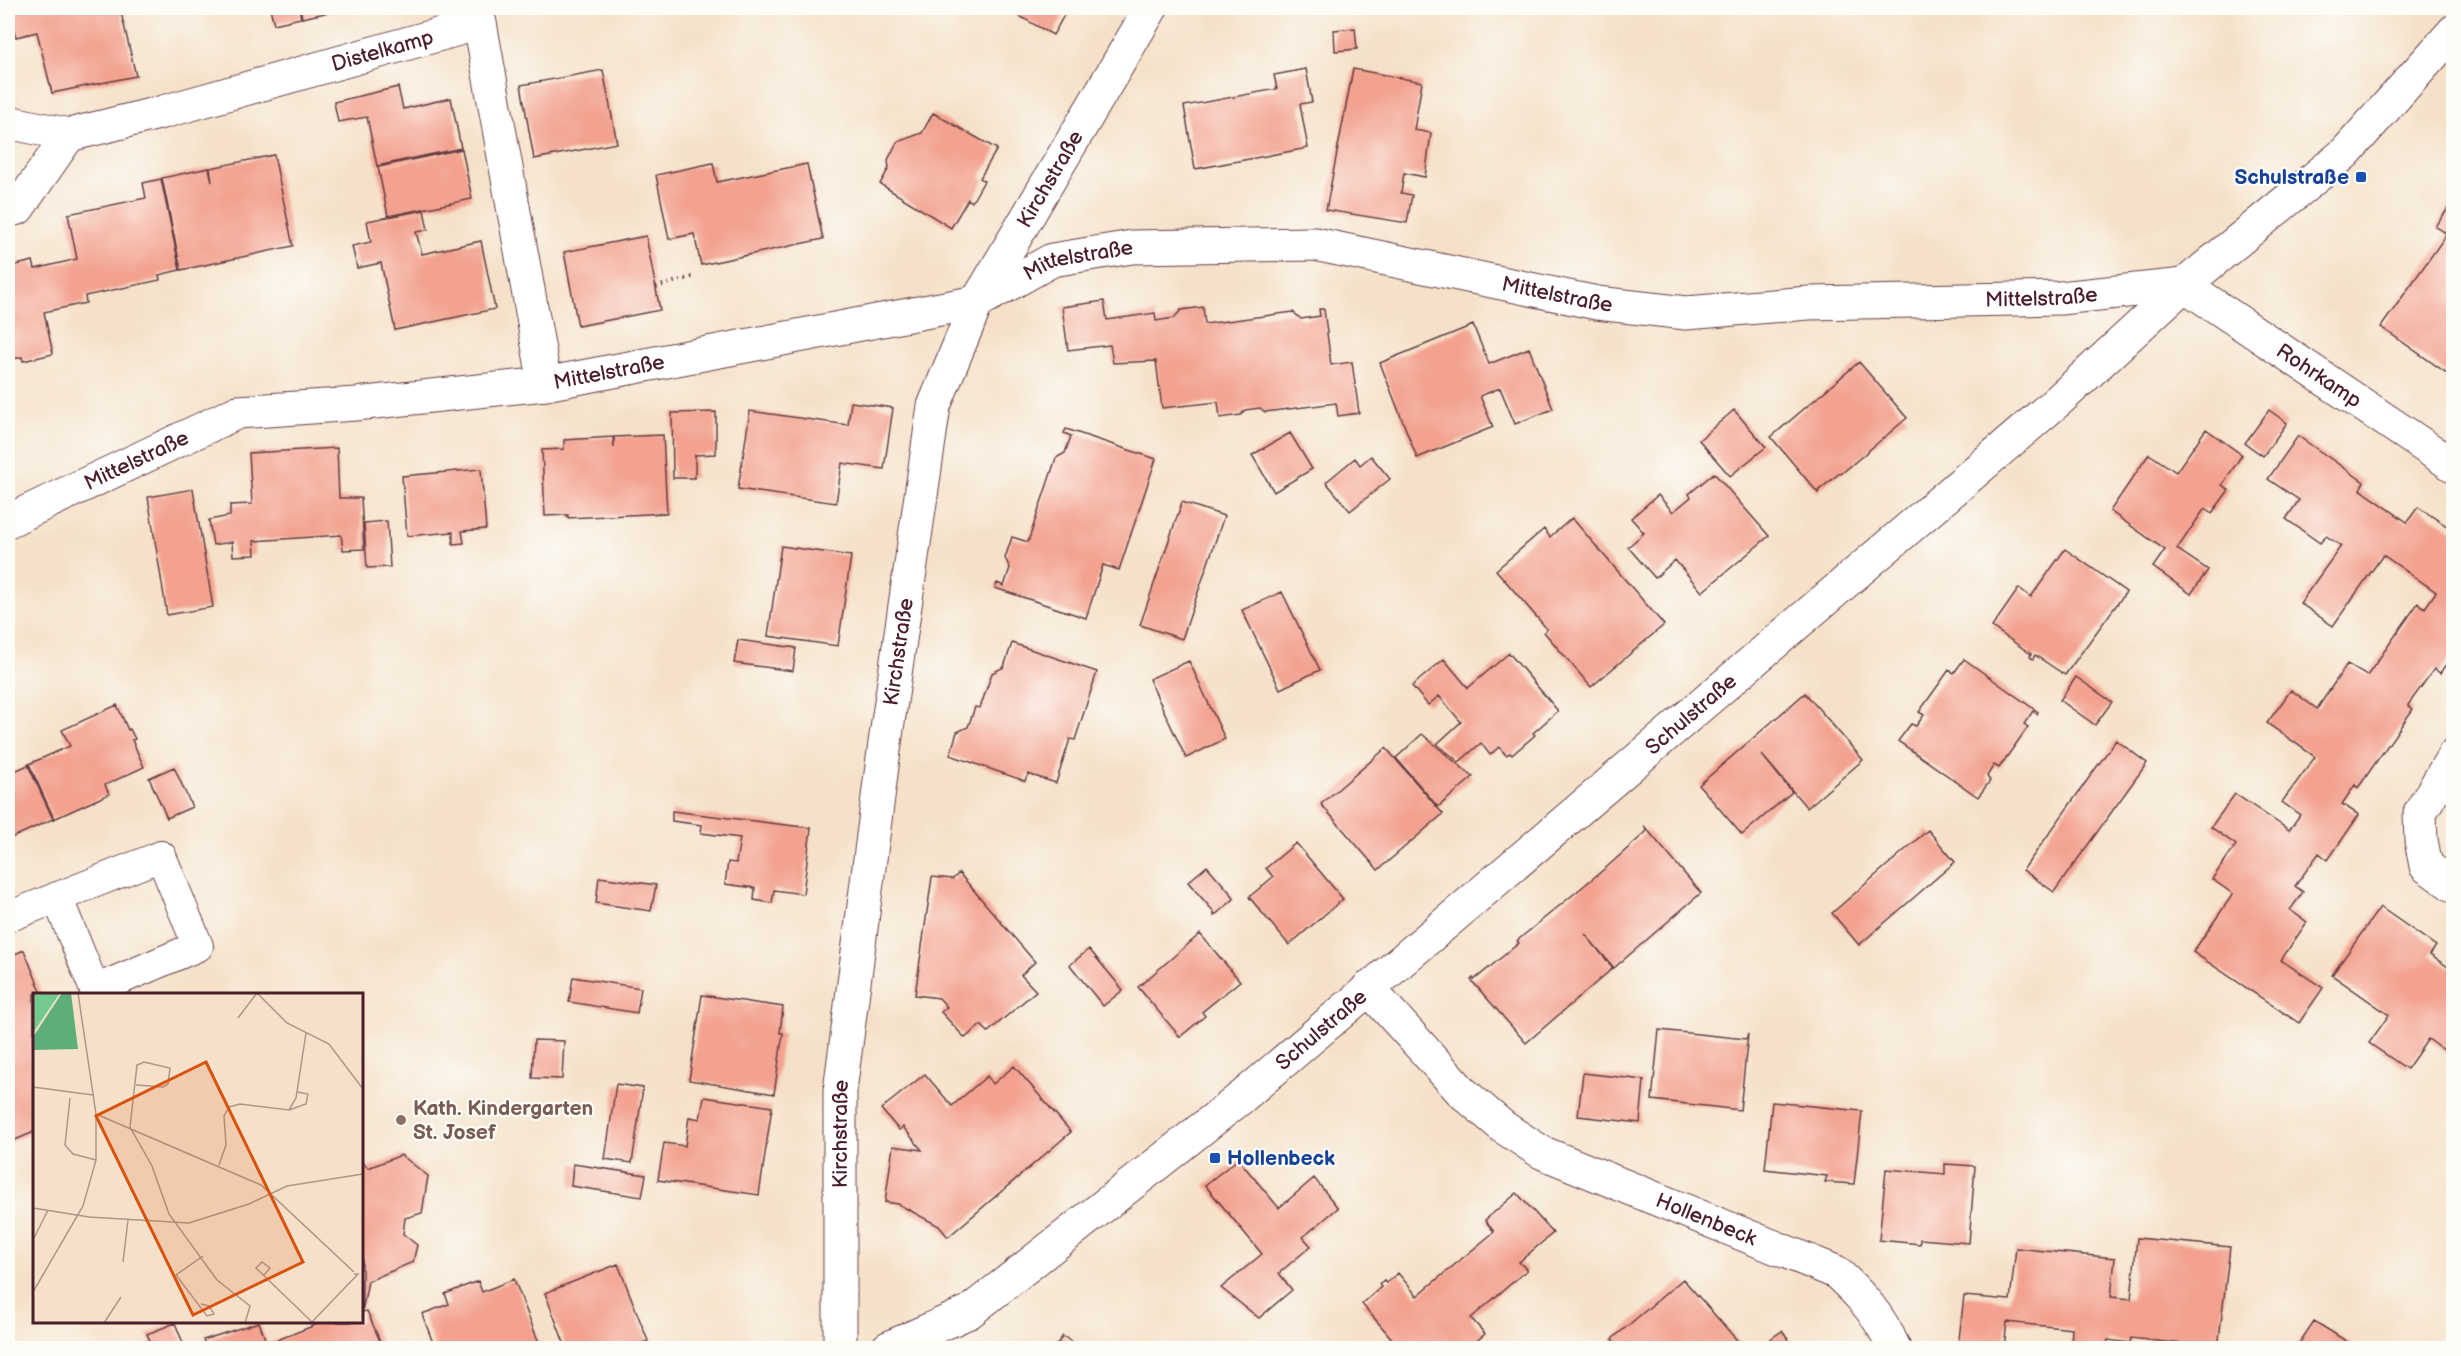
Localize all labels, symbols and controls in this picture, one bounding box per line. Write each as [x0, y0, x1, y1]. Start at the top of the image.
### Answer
street label: Distelkamp [329, 25, 436, 77]
street label: Kirchstraße [1012, 126, 1089, 232]
place label: Schulstraße [2234, 165, 2349, 190]
marker: Schulstraße [2354, 170, 2368, 184]
street label: Mittelstraße [1019, 235, 1135, 286]
street label: Mittelstraße [1499, 271, 1614, 318]
street label: Mittelstraße [1985, 282, 2099, 312]
street label: Rohrkamp [2271, 338, 2366, 413]
street label: Mittelstraße [551, 350, 667, 395]
street label: Mittelstraße [80, 425, 193, 496]
street label: Kirchstraße [879, 596, 919, 707]
street label: Schulstraße [1640, 669, 1742, 760]
street label: Schulstraße [1271, 984, 1372, 1076]
inset map [33, 993, 363, 1323]
street label: Kirchstraße [828, 1078, 854, 1188]
place label: Kath. Kindergarten St. Josef [413, 1096, 593, 1145]
marker: Kath. Kindergarten St. Josef [394, 1113, 408, 1127]
place label: Hollenbeck [1227, 1146, 1335, 1171]
marker: Hollenbeck [1208, 1151, 1222, 1165]
street label: Hollenbeck [1652, 1188, 1761, 1252]

